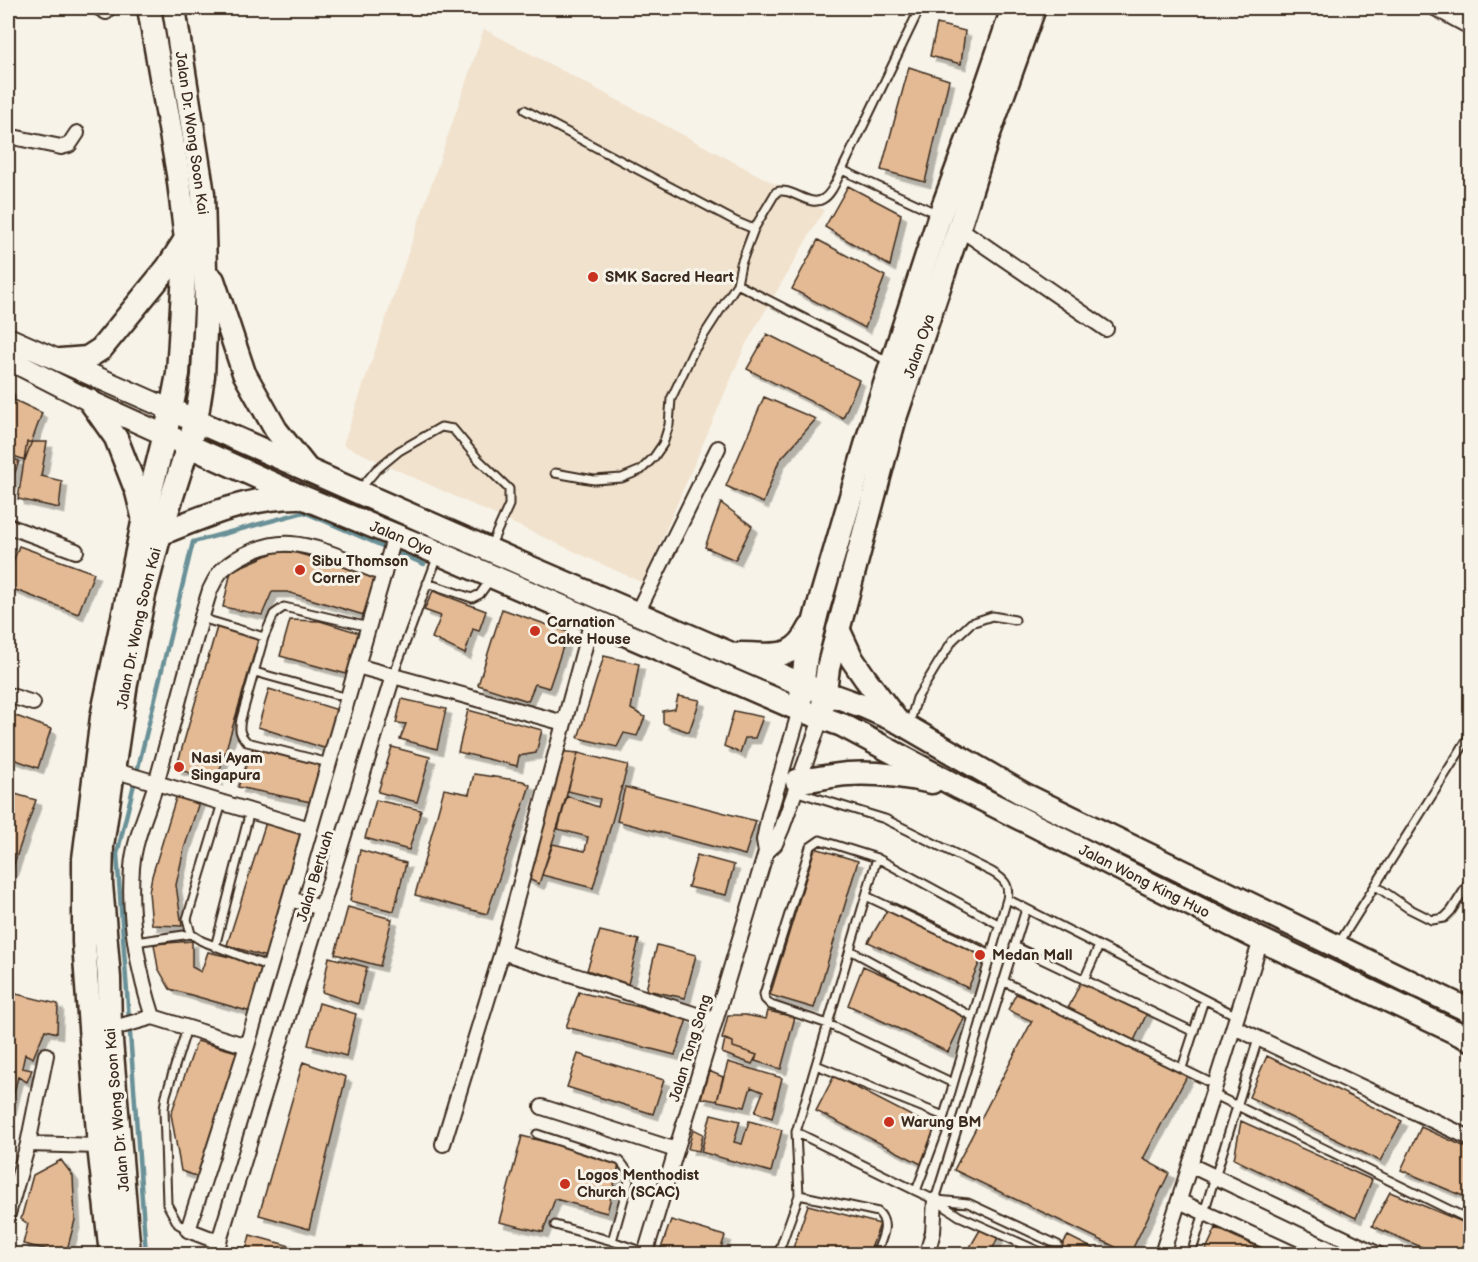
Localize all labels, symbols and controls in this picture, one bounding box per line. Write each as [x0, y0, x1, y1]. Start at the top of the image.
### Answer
street label: Jalan Dr. Wong Soon Kai [171, 50, 212, 216]
place label: SMK Sacred Heart [605, 268, 734, 287]
marker: SMK Sacred Heart [586, 270, 600, 284]
street label: Jalan Oya [900, 312, 939, 381]
street label: Jalan Oya [367, 517, 436, 560]
street label: Jalan Dr. Wong Soon Kai [113, 546, 166, 710]
place label: Sibu Thomson Corner [312, 552, 408, 588]
marker: Sibu Thomson Corner [293, 563, 307, 577]
place label: Carnation Cake House [547, 613, 631, 649]
marker: Carnation Cake House [528, 624, 542, 638]
place label: Nasi Ayam Singapura [191, 749, 263, 785]
marker: Nasi Ayam Singapura [172, 760, 186, 774]
street label: Jalan Bertuah [293, 828, 338, 924]
street label: Jalan Wong King Huo [1075, 841, 1213, 923]
place label: Medan Mall [992, 946, 1072, 965]
marker: Medan Mall [973, 948, 987, 962]
street label: Jalan Tong Sang [665, 992, 716, 1104]
street label: Jalan Dr. Wong Soon Kai [101, 1027, 134, 1193]
place label: Warung BM [901, 1113, 982, 1132]
marker: Warung BM [882, 1115, 896, 1129]
place label: Logos Menthodist Church (SCAC) [577, 1166, 699, 1202]
marker: Logos Menthodist Church (SCAC) [558, 1177, 572, 1191]

